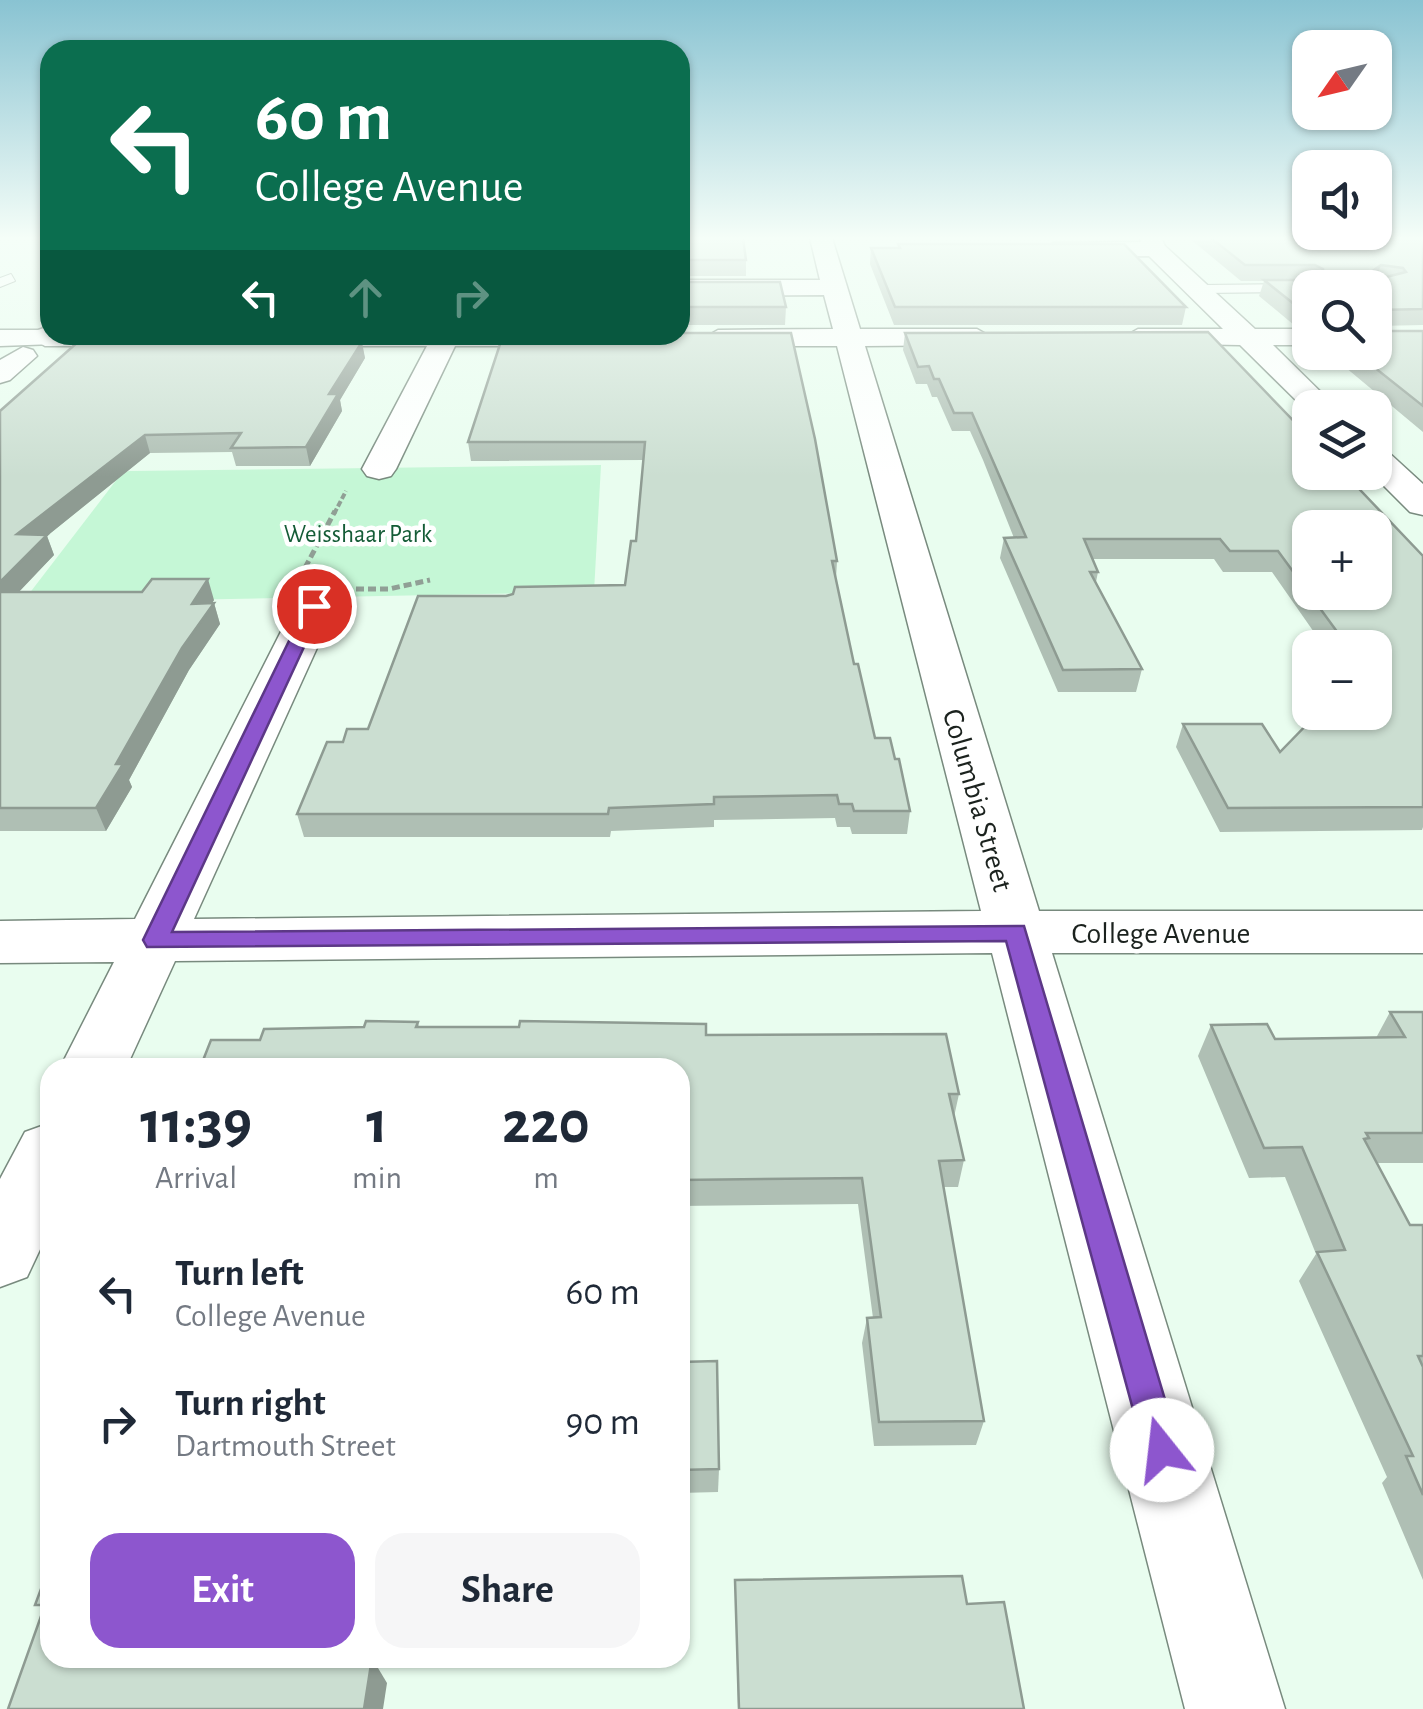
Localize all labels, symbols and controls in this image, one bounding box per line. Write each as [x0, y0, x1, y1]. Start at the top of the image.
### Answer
north arrow [1292, 30, 1392, 130]
map controls [1292, 30, 1392, 730]
icon: left [90, 80, 220, 210]
text: 60 m [255, 83, 392, 153]
button: sound [1292, 150, 1392, 250]
text: College Avenue [255, 165, 523, 210]
icon: left [233, 270, 288, 325]
icon: ahead [338, 270, 393, 325]
icon: right [443, 270, 498, 325]
button: search [1292, 270, 1392, 370]
button: layers [1292, 390, 1392, 490]
button: + [1292, 510, 1392, 610]
park label: Weisshaar Park [284, 522, 433, 547]
pin [272, 564, 357, 649]
icon: arrive [287, 579, 342, 634]
button: − [1292, 630, 1392, 730]
street label: Columbia Street [937, 706, 1018, 895]
street label: College Avenue [1072, 919, 1250, 949]
text: 11:39 [140, 1094, 252, 1154]
text: 1 [366, 1094, 388, 1154]
text: 220 [502, 1094, 590, 1154]
text: Arrival [155, 1162, 237, 1194]
text: min [352, 1162, 402, 1194]
text: m [533, 1162, 559, 1194]
text: Turn left [175, 1255, 303, 1293]
icon: left [90, 1266, 145, 1321]
text: 60 m [565, 1274, 640, 1312]
text: College Avenue [175, 1300, 366, 1332]
text: Turn right [175, 1385, 325, 1423]
icon: right [90, 1396, 145, 1451]
position arrow [1110, 1398, 1214, 1502]
text: 90 m [565, 1404, 640, 1442]
text: Dartmouth Street [175, 1430, 396, 1462]
button: Exit [90, 1533, 355, 1648]
button: Share [375, 1533, 640, 1648]

